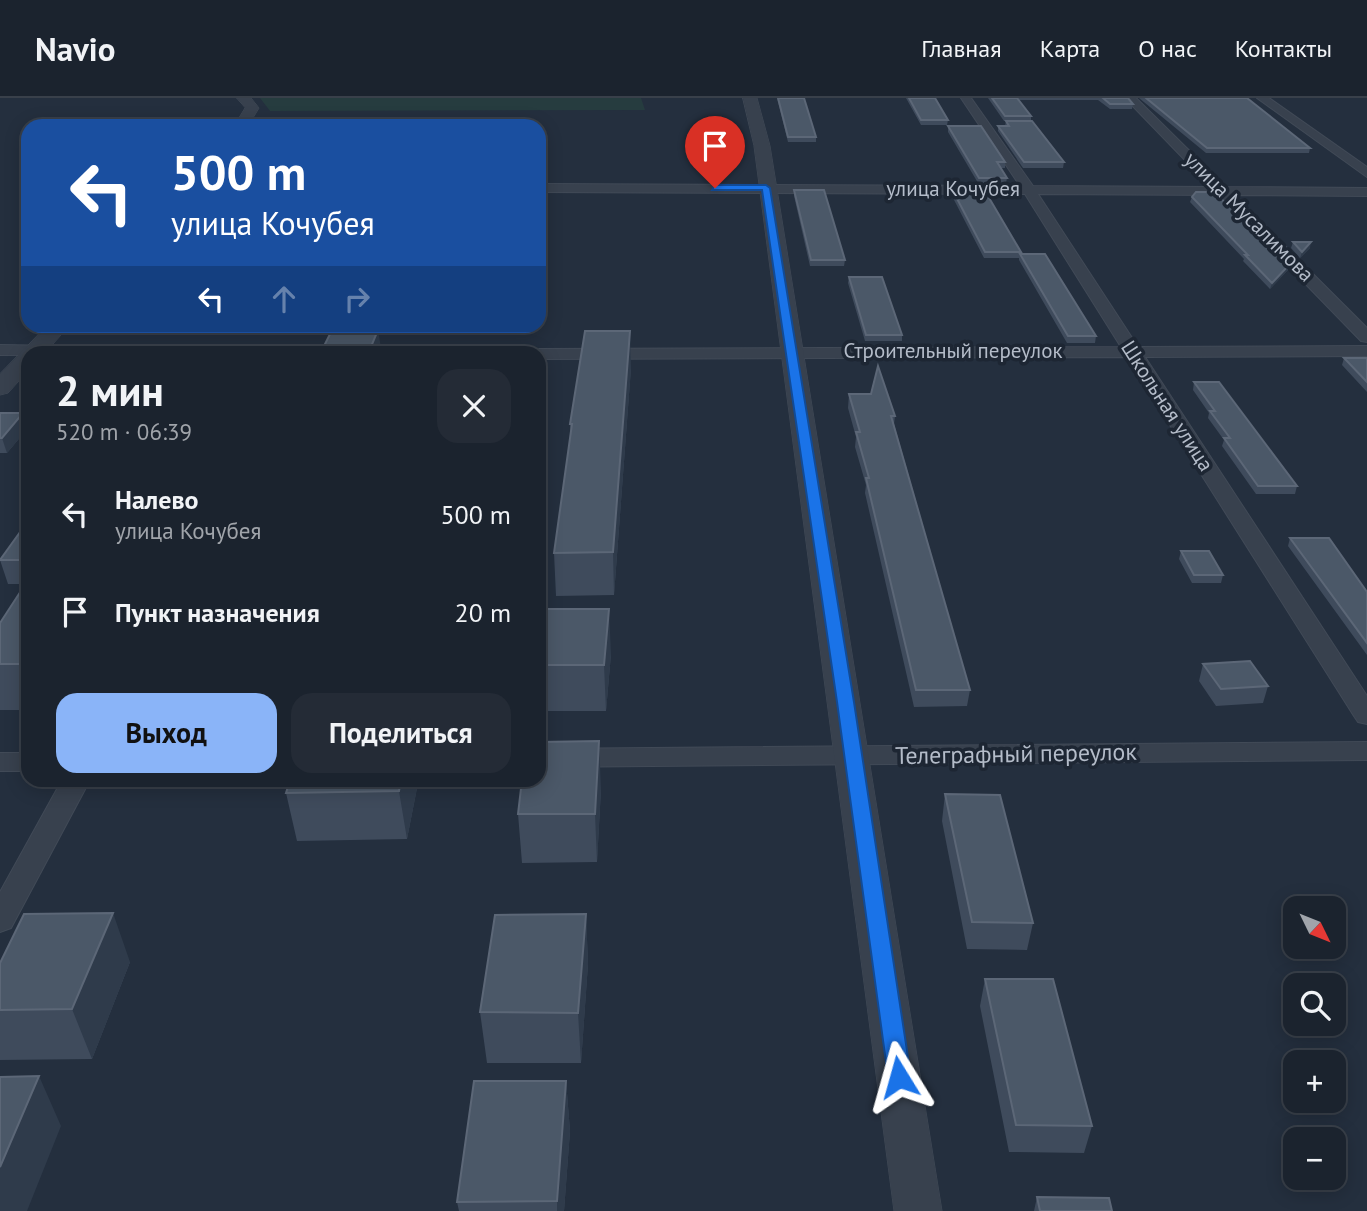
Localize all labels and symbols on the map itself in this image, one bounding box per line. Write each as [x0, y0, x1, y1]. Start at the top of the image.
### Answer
pin [685, 116, 745, 188]
street label: улица Мусалимова [1179, 146, 1320, 287]
street label: улица Кочубея [886, 175, 1020, 202]
street label: Школьная улица [1115, 335, 1220, 476]
street label: Строительный переулок [844, 337, 1062, 364]
street label: Телеграфный переулок [895, 736, 1138, 771]
north arrow [1283, 896, 1346, 959]
position arrow [862, 1040, 936, 1114]

